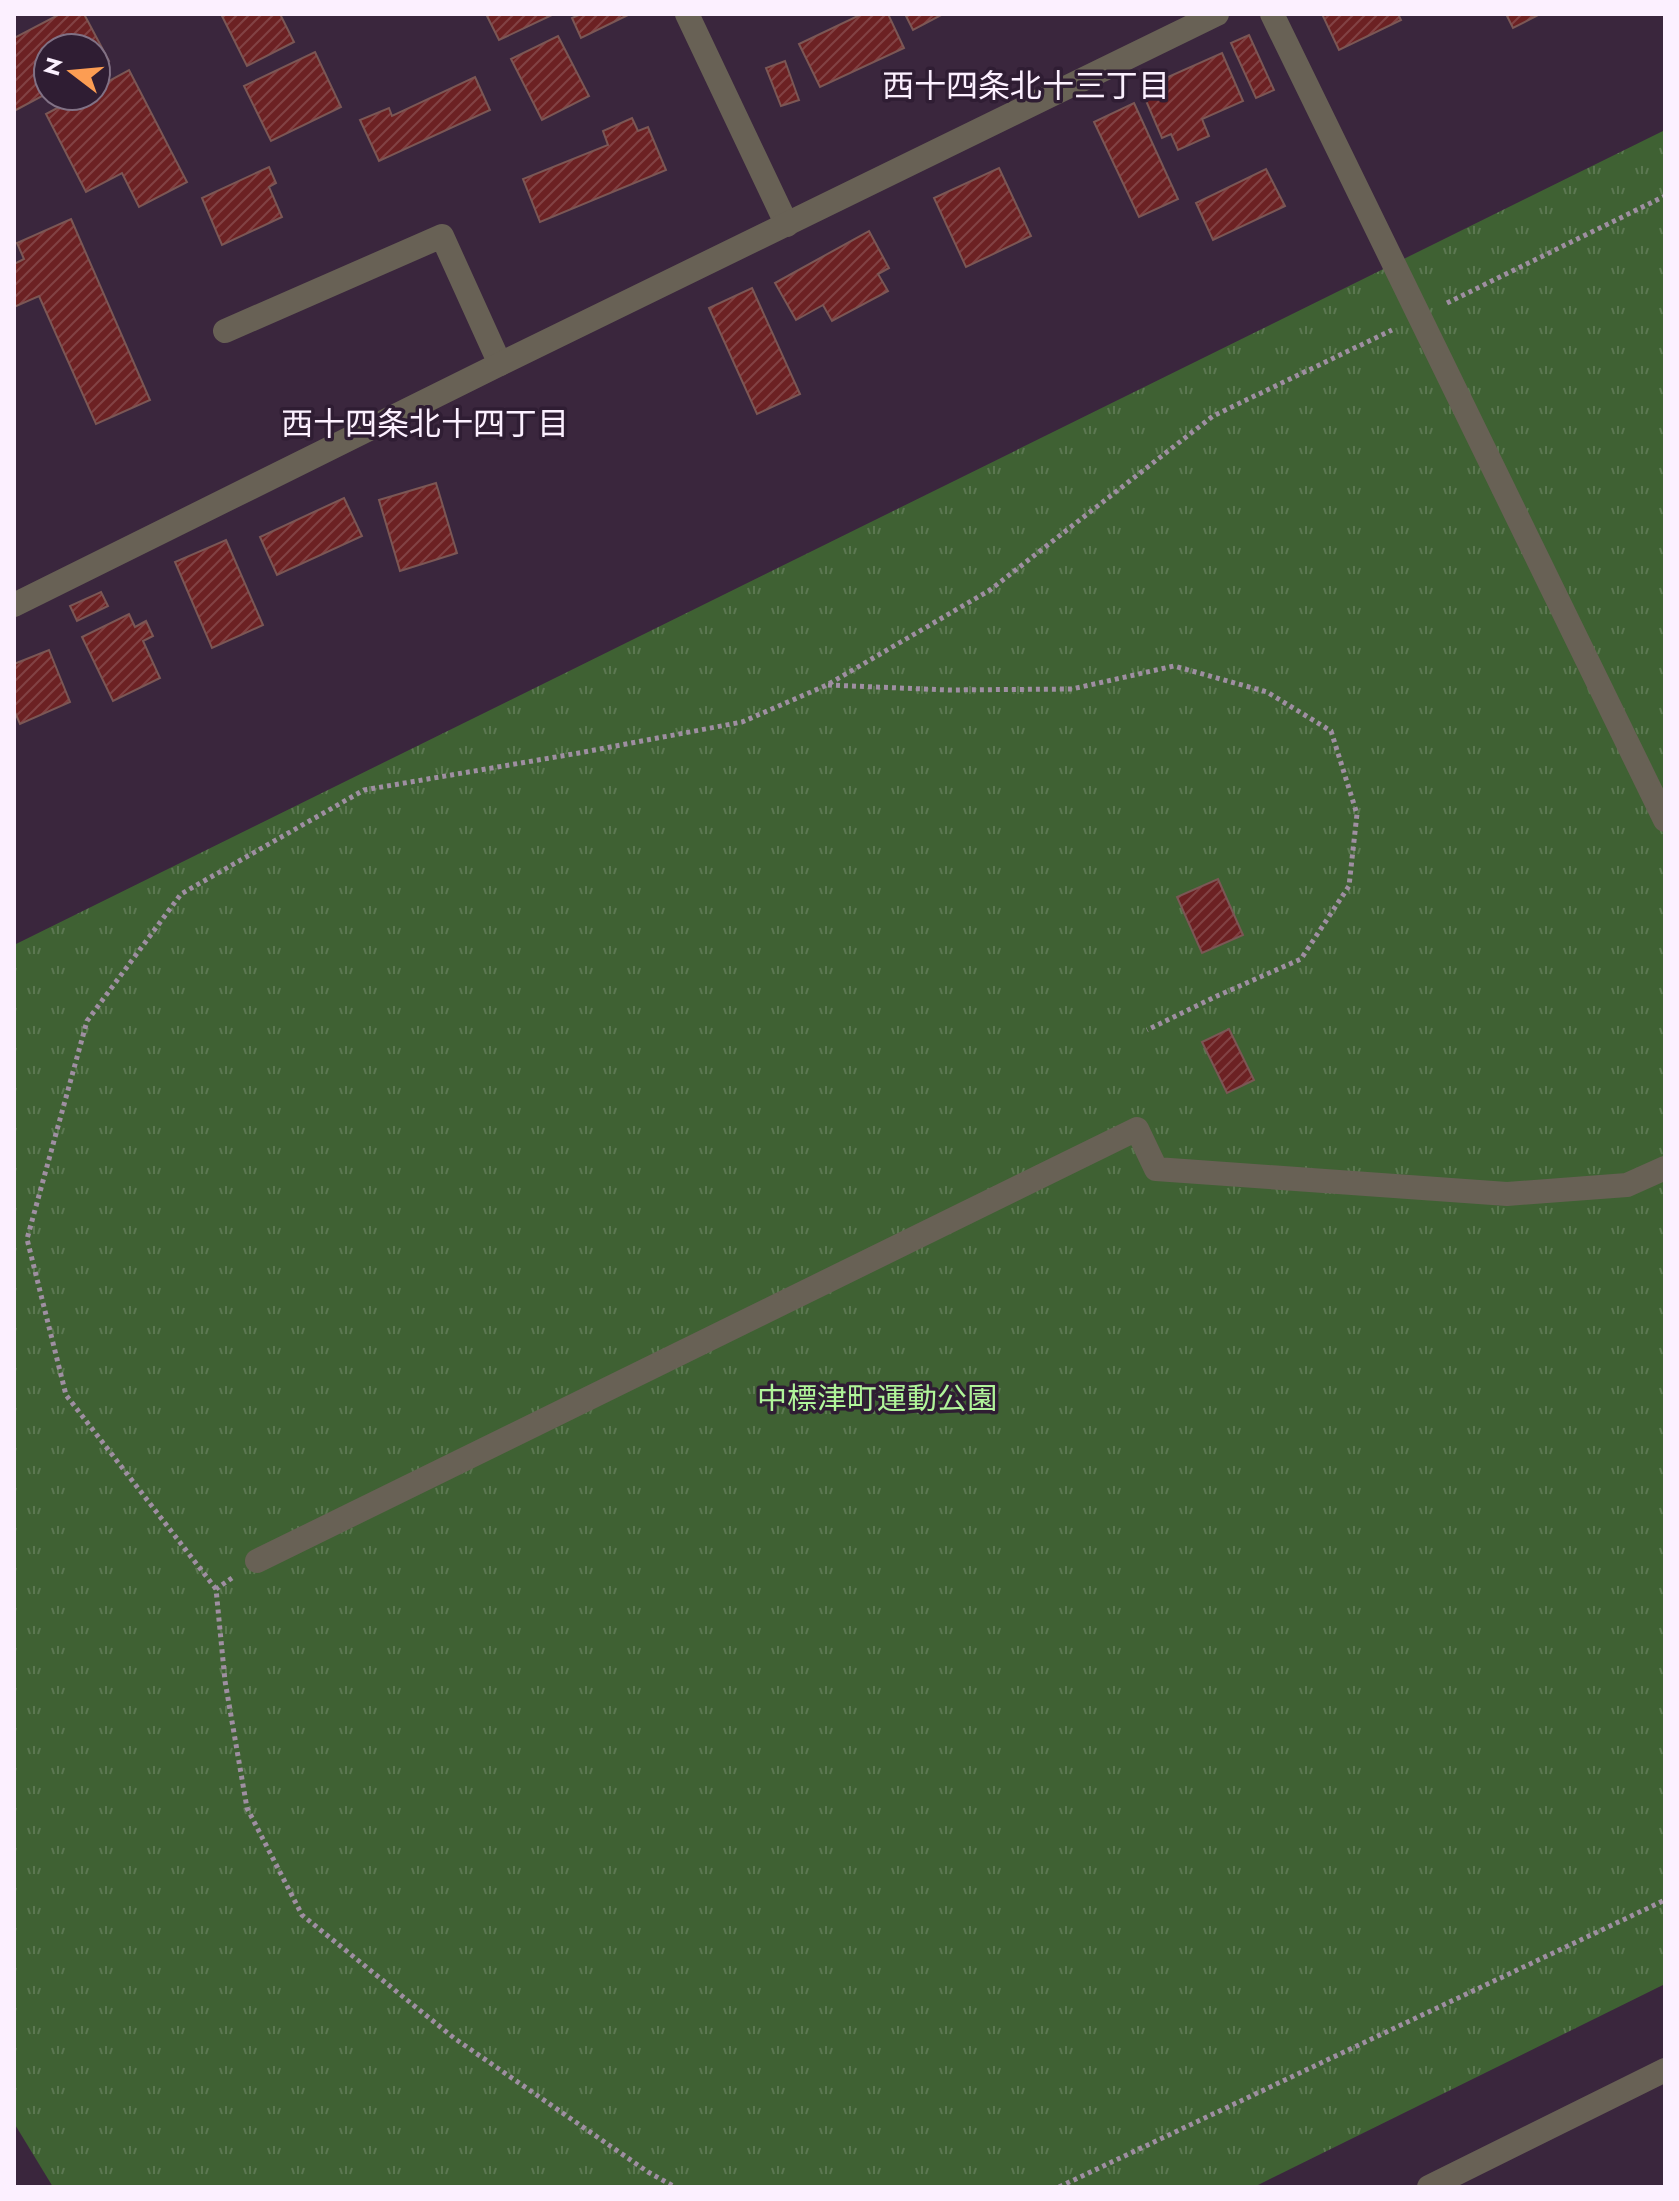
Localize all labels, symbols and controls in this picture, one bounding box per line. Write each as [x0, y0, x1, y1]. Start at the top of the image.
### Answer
north arrow [32, 32, 112, 112]
text: N [35, 54, 71, 79]
district label: 西十四条北十三丁目 [882, 63, 1170, 109]
district label: 西十四条北十四丁目 [281, 401, 569, 447]
park label: 中標津町運動公園 [757, 1377, 997, 1420]

